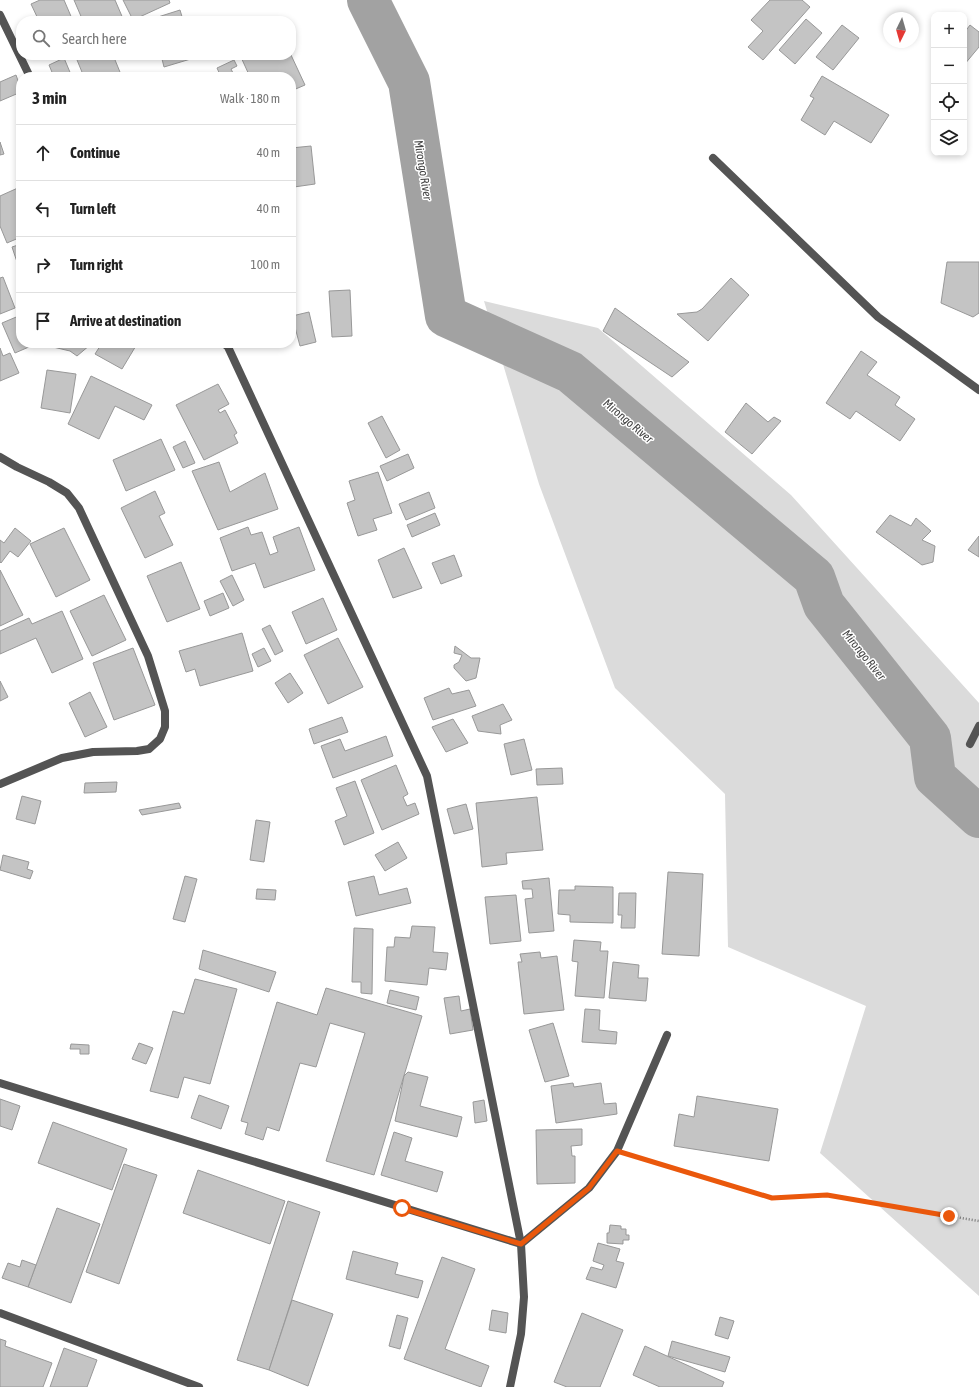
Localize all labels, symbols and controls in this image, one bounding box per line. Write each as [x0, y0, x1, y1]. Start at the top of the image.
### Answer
north arrow [883, 12, 919, 48]
map controls [931, 12, 967, 156]
button: + [931, 12, 967, 48]
search box [16, 16, 296, 60]
icon: search [30, 27, 52, 49]
text: Search here [62, 30, 127, 47]
button: − [931, 48, 967, 84]
button: locate [931, 84, 967, 120]
text: 3 min [32, 88, 67, 108]
text: Walk · 180 m [220, 91, 280, 106]
button: layers [931, 120, 967, 156]
water label: Mirongo River [411, 139, 435, 202]
icon: ahead [32, 142, 54, 164]
text: Continue [70, 144, 120, 161]
text: 40 m [257, 145, 280, 160]
icon: left [32, 198, 54, 220]
text: Turn left [70, 200, 116, 217]
text: 40 m [257, 201, 280, 216]
icon: right [32, 254, 54, 276]
text: Turn right [70, 256, 123, 273]
text: 100 m [251, 257, 280, 272]
icon: arrive [32, 310, 54, 332]
text: Arrive at destination [70, 312, 181, 329]
water label: Mirongo River [600, 396, 656, 446]
water label: Mirongo River [839, 627, 889, 683]
route start [393, 1199, 411, 1217]
route end [940, 1207, 958, 1225]

